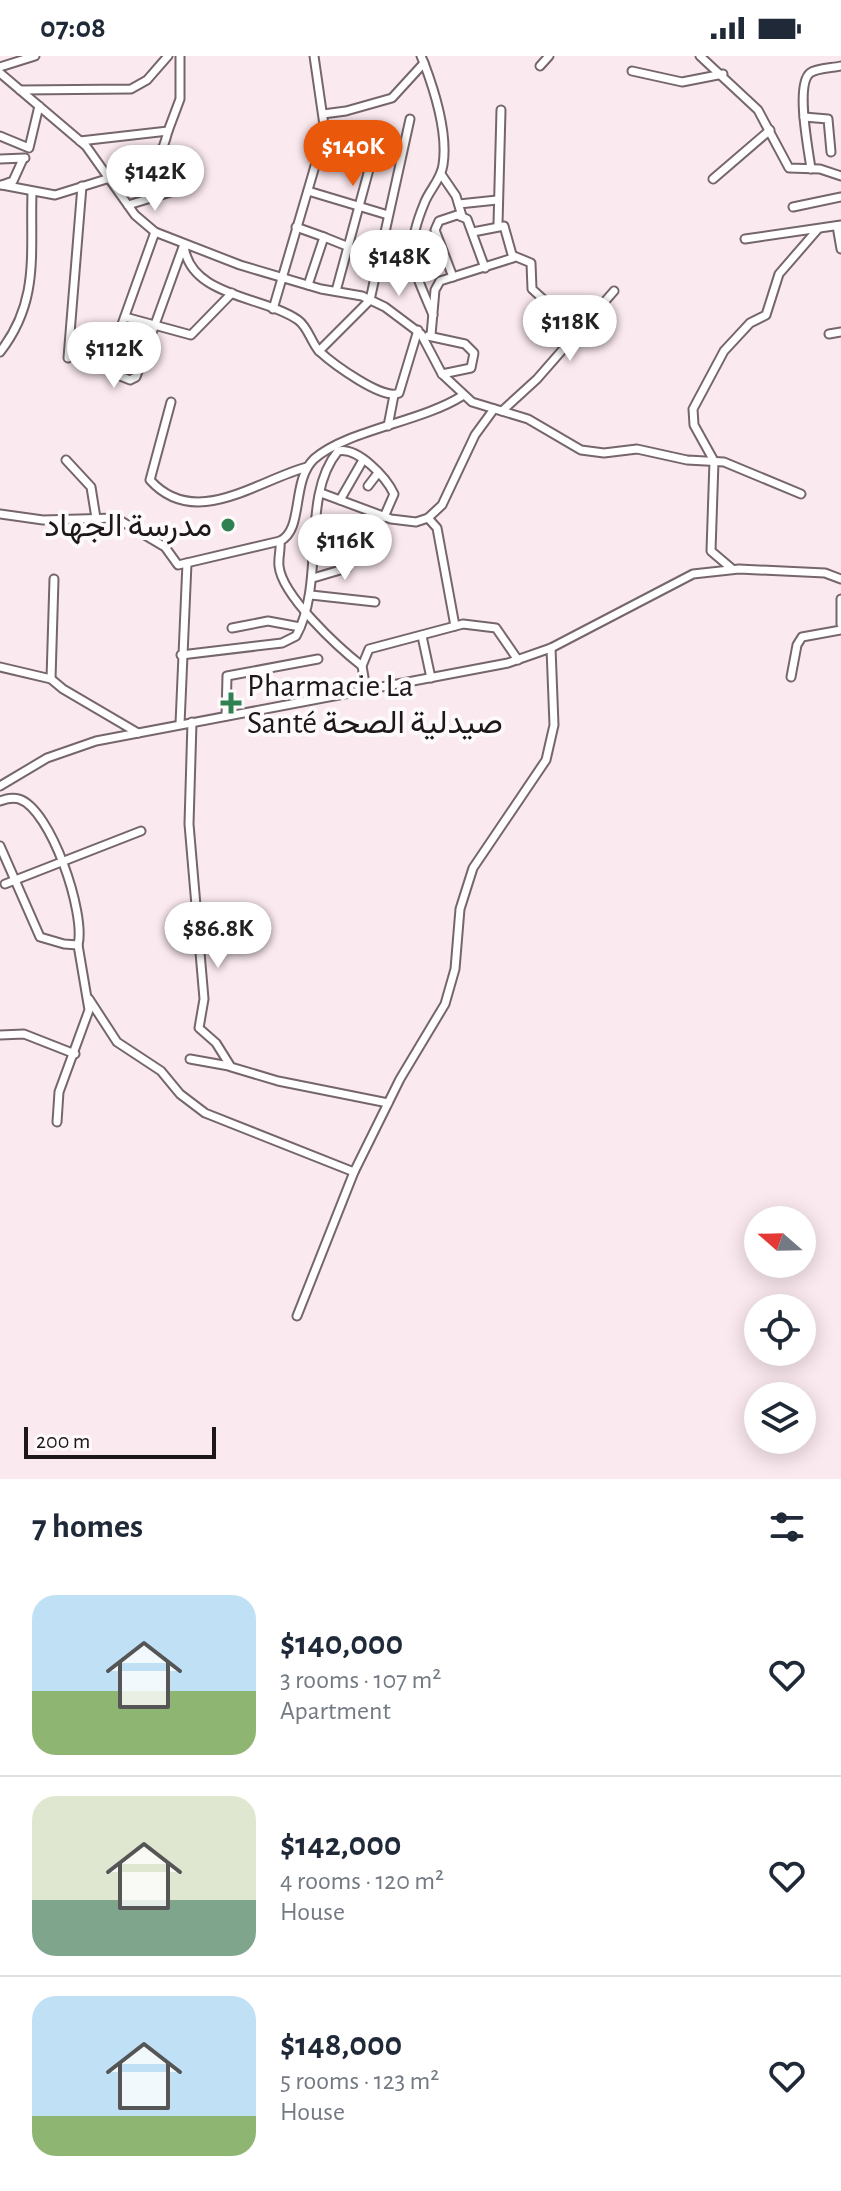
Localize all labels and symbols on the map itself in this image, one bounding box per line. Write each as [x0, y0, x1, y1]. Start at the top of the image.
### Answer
pin: $140K [297, 120, 409, 188]
pin: $142K [99, 145, 211, 213]
pin: $148K [343, 230, 455, 298]
pin: $118K [514, 295, 626, 363]
pin: $112K [58, 322, 170, 390]
place label: مدرسة الجهاد [44, 510, 212, 545]
pin: $116K [289, 514, 401, 582]
marker: مدرسة الجهاد [219, 516, 237, 534]
place label: Pharmacie La Santé صيدلية الصحة [247, 670, 503, 740]
marker: Pharmacie La Santé صيدلية الصحة [222, 694, 240, 712]
pin: $86.8K [153, 902, 283, 970]
north arrow [744, 1206, 816, 1278]
scale bar [24, 1423, 216, 1459]

